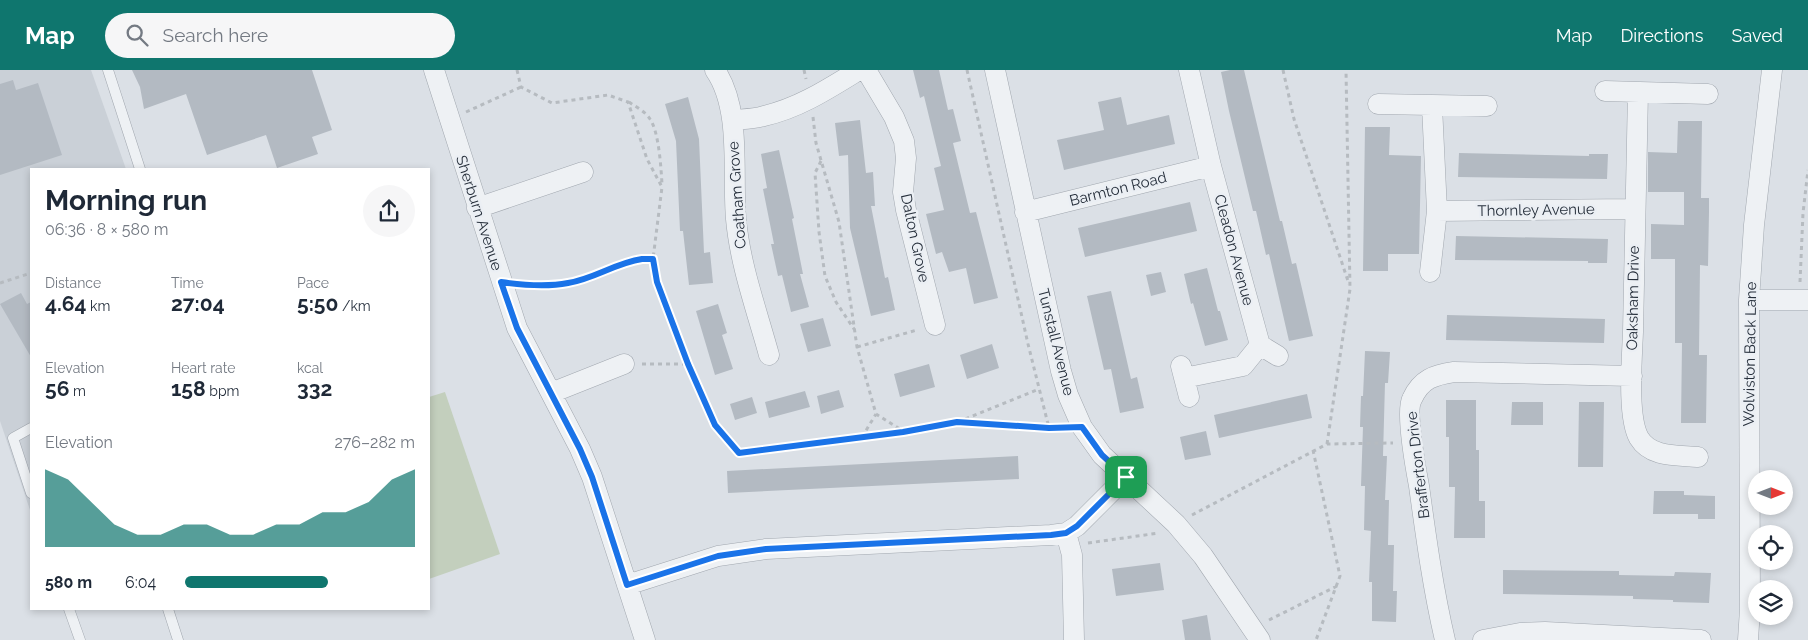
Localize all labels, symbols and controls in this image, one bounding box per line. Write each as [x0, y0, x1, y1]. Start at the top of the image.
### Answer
search box [105, 13, 455, 58]
text: Map [25, 21, 75, 50]
icon: search [123, 21, 151, 49]
text: Search here [163, 24, 268, 46]
text: Map [1556, 25, 1592, 46]
text: Directions [1620, 25, 1704, 46]
text: Saved [1732, 25, 1783, 46]
street label: Coatham Grove [724, 140, 750, 249]
street label: Sherburn Avenue [452, 153, 506, 273]
street label: Barmton Road [1068, 168, 1168, 210]
text: Morning run [45, 184, 207, 217]
button: share [363, 185, 415, 237]
street label: Dalton Grove [897, 192, 933, 284]
street label: Cleadon Avenue [1211, 192, 1258, 308]
street label: Thornley Avenue [1477, 200, 1595, 220]
text: 06:36 · 8 × 580 m [45, 220, 169, 239]
street label: Oaksham Drive [1623, 245, 1643, 351]
text: Distance [45, 275, 101, 291]
text: Time [171, 275, 204, 291]
text: Pace [297, 275, 329, 291]
street label: Wolviston Back Lane [1740, 281, 1760, 427]
street label: Tunstall Avenue [1034, 287, 1078, 398]
text: 4.64 [45, 291, 86, 316]
text: 27:04 [171, 291, 225, 316]
text: 5:50 [297, 291, 338, 316]
text: km [86, 298, 110, 314]
text: /km [338, 298, 371, 314]
text: Elevation [45, 360, 104, 376]
text: Heart rate [171, 360, 235, 376]
text: kcal [297, 360, 323, 376]
text: 56 [45, 376, 69, 401]
text: 158 [171, 376, 206, 401]
text: 332 [297, 376, 332, 401]
text: m [69, 383, 86, 399]
text: bpm [206, 383, 239, 399]
street label: Brafferton Drive [1402, 410, 1434, 520]
text: Elevation [45, 433, 113, 452]
text: 276–282 m [334, 433, 415, 452]
pin [1105, 456, 1147, 498]
icon: arrive [1112, 463, 1140, 491]
north arrow [1748, 470, 1792, 515]
map controls [1748, 470, 1793, 625]
button: locate [1748, 525, 1793, 570]
text: 580 m [45, 573, 92, 592]
text: 6:04 [125, 573, 156, 592]
button: layers [1748, 580, 1793, 625]

